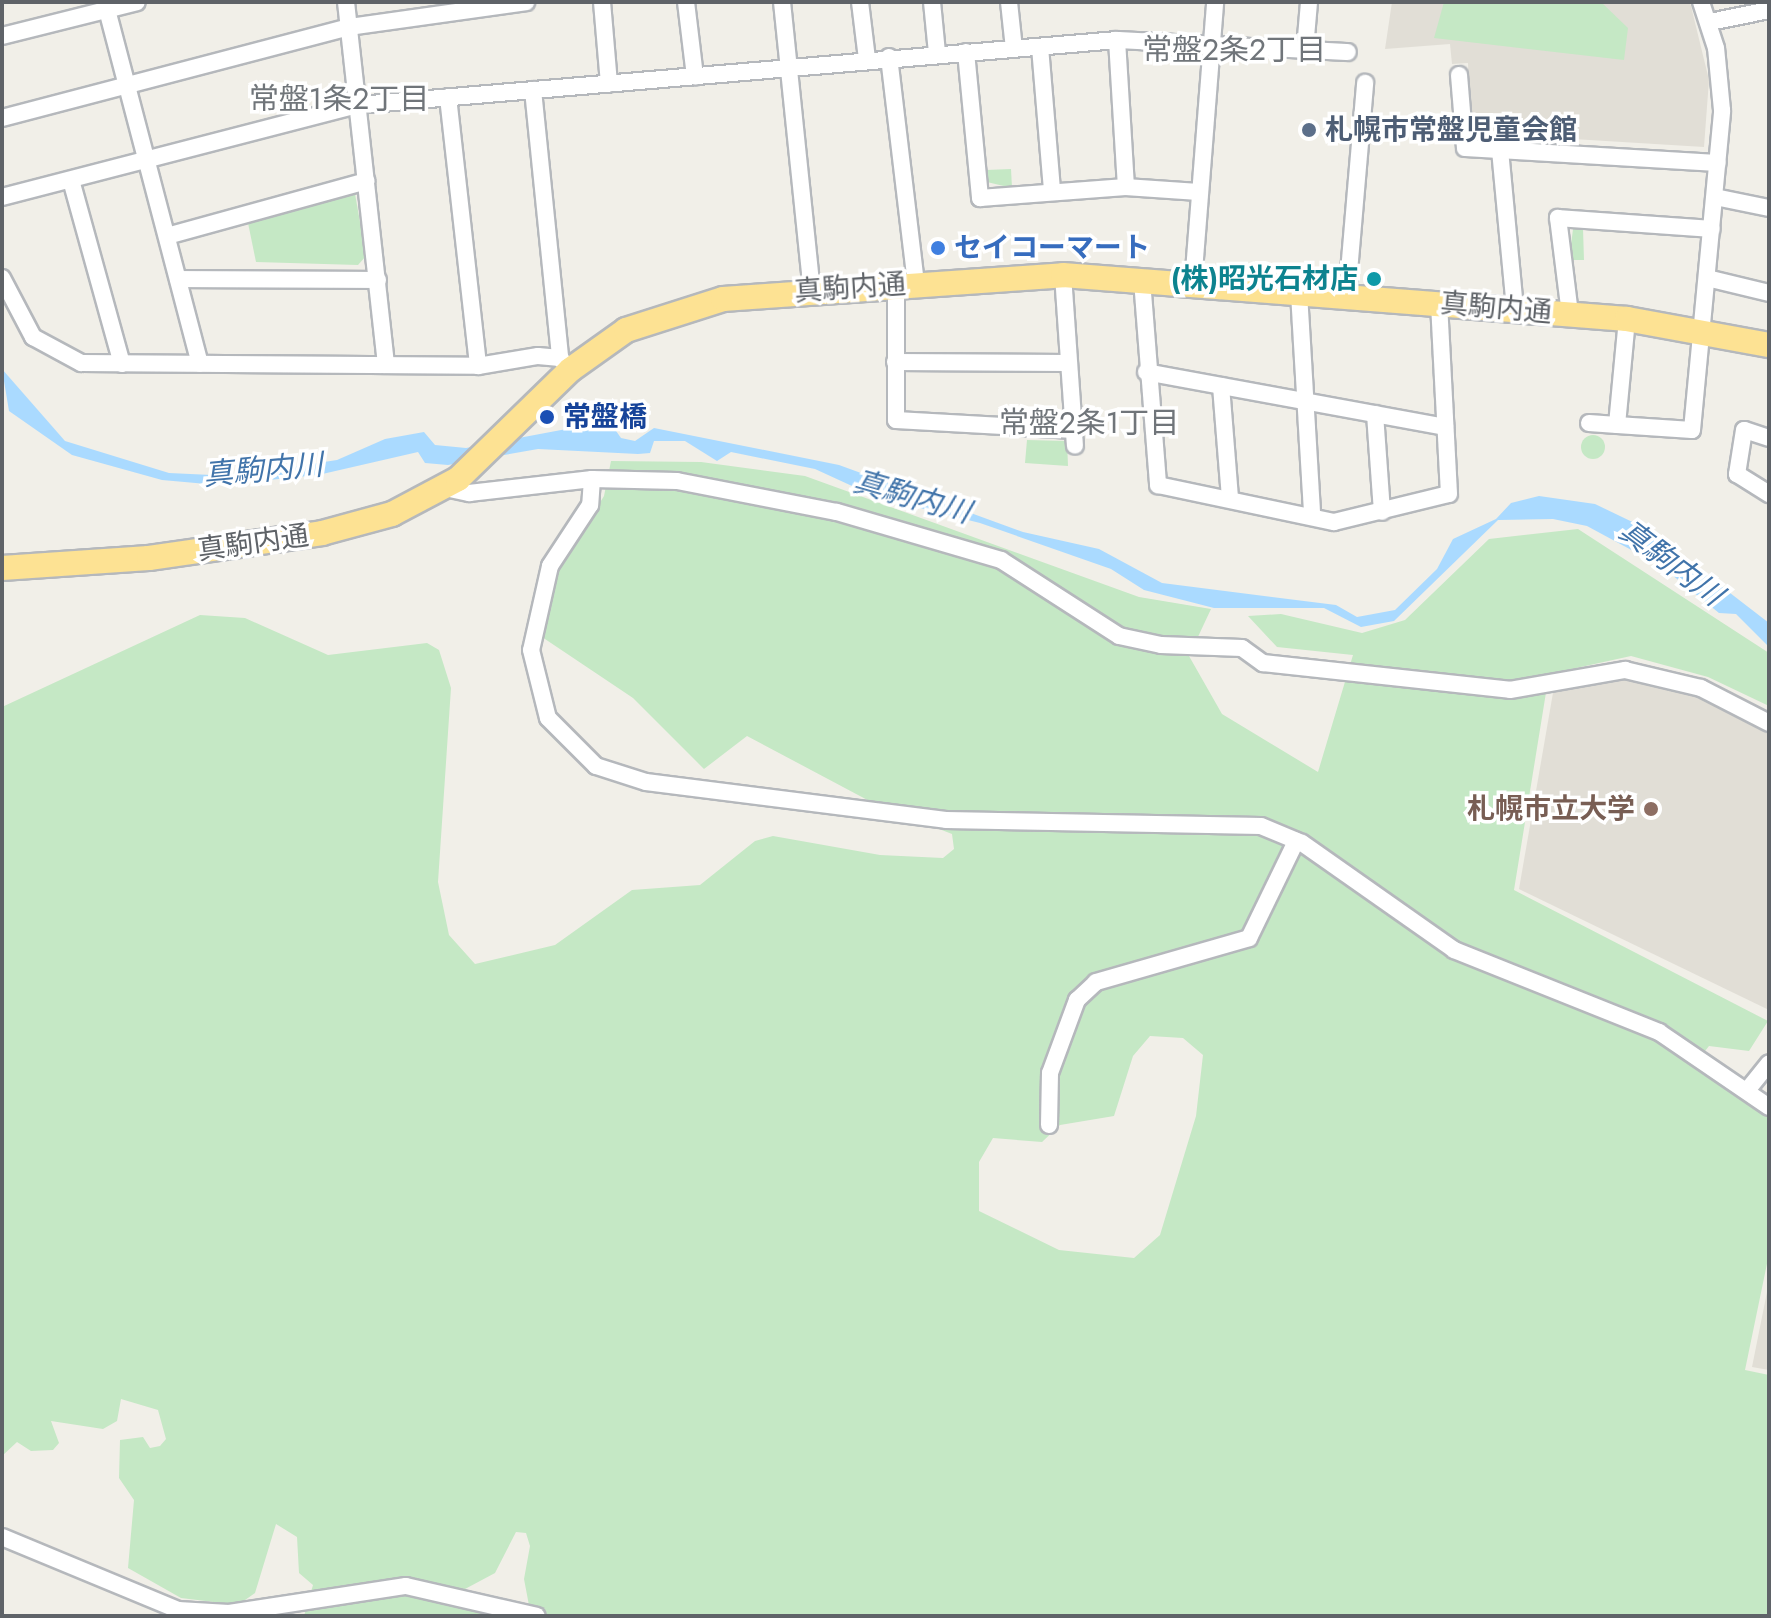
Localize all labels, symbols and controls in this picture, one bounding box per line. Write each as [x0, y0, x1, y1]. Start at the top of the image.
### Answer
district label: 常盤2条2丁目 [1142, 32, 1326, 68]
district label: 常盤1条2丁目 [249, 81, 429, 117]
place label: 札幌市常盤児童会館 [1325, 113, 1577, 147]
marker: 札幌市常盤児童会館 [1300, 121, 1318, 139]
place label: セイコーマート [954, 231, 1150, 265]
marker: セイコーマート [929, 239, 947, 257]
place label: (株)昭光石材店 [1171, 262, 1358, 296]
street label: 真駒内通 [793, 267, 907, 309]
marker: (株)昭光石材店 [1365, 270, 1383, 288]
street label: 真駒内通 [1439, 286, 1553, 330]
place label: 常盤橋 [563, 400, 647, 434]
district label: 常盤2条1丁目 [999, 405, 1179, 441]
marker: 常盤橋 [538, 408, 556, 426]
water label: 真駒内川 [202, 447, 324, 493]
water label: 真駒内川 [849, 463, 975, 531]
water label: 真駒内川 [1612, 513, 1730, 613]
street label: 真駒内通 [195, 519, 311, 567]
place label: 札幌市立大学 [1467, 792, 1635, 826]
marker: 札幌市立大学 [1642, 800, 1660, 818]

